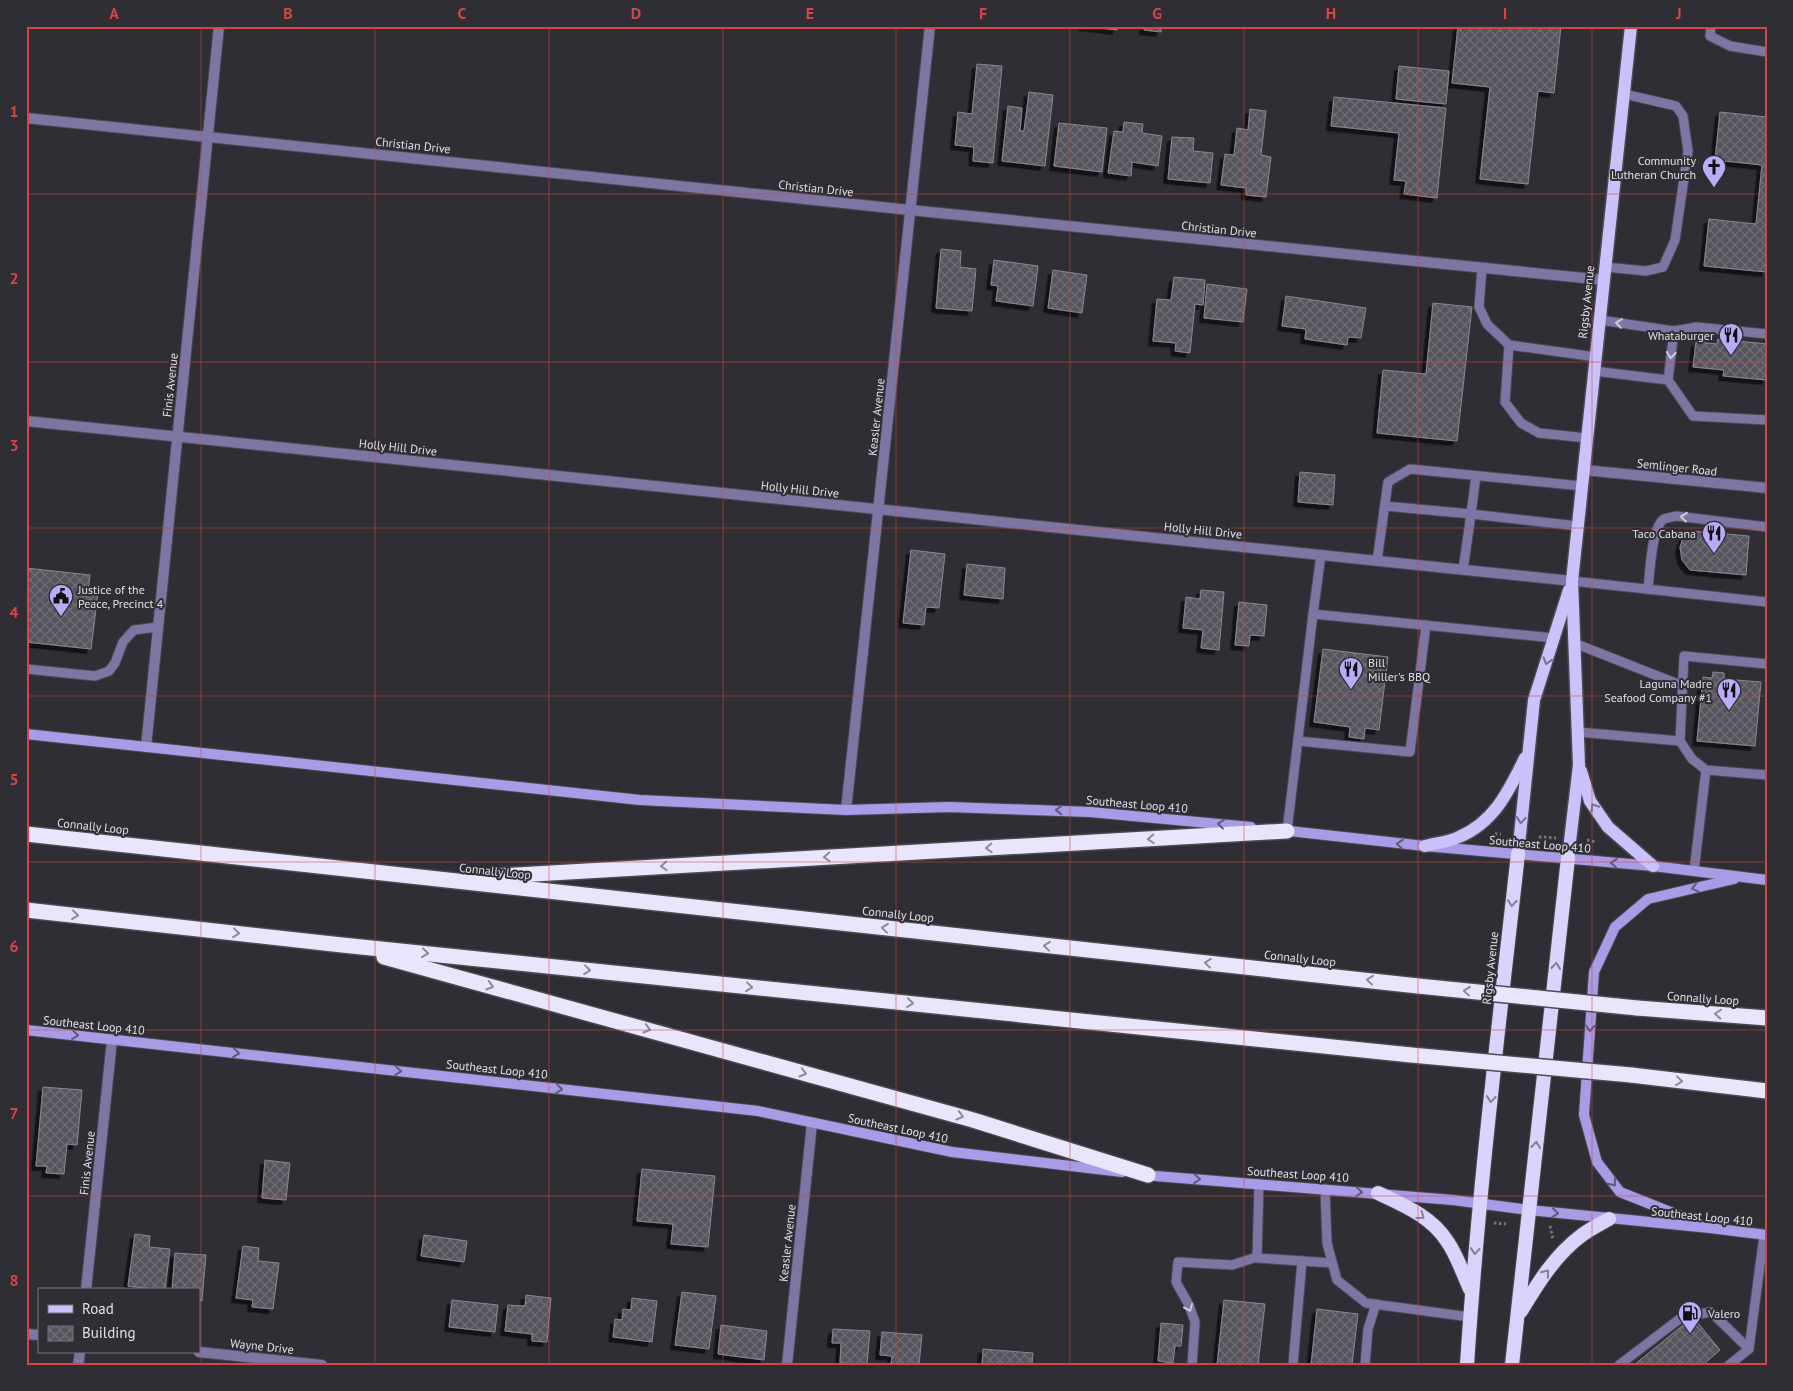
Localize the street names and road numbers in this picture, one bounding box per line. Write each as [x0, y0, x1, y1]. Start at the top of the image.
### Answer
street label: Christian Drive [375, 134, 451, 156]
street label: Christian Drive [778, 177, 854, 199]
street label: Christian Drive [1181, 218, 1257, 240]
street label: Rigsby Avenue [1575, 265, 1597, 339]
street label: Finis Avenue [159, 352, 181, 418]
street label: Keasler Avenue [864, 378, 888, 456]
street label: Holly Hill Drive [358, 435, 438, 459]
street label: Semlinger Road [1636, 455, 1718, 479]
street label: Holly Hill Drive [760, 477, 840, 501]
street label: Holly Hill Drive [1163, 518, 1243, 542]
street label: Southeast Loop 410 [1086, 792, 1189, 816]
street label: Connally Loop [56, 815, 130, 837]
street label: Southeast Loop 410 [1489, 832, 1592, 856]
street label: Connally Loop [458, 860, 532, 882]
street label: Connally Loop [861, 903, 935, 925]
street label: Rigsby Avenue [1479, 931, 1501, 1005]
street label: Connally Loop [1263, 947, 1337, 969]
street label: Connally Loop [1666, 988, 1740, 1008]
street label: Southeast Loop 410 [43, 1012, 146, 1038]
street label: Southeast Loop 410 [446, 1056, 549, 1082]
street label: Southeast Loop 410 [847, 1110, 950, 1146]
street label: Finis Avenue [76, 1130, 98, 1196]
street label: Southeast Loop 410 [1247, 1163, 1350, 1185]
street label: Southeast Loop 410 [1651, 1203, 1754, 1229]
street label: Keasler Avenue [775, 1204, 799, 1282]
street label: Wayne Drive [230, 1335, 294, 1357]

